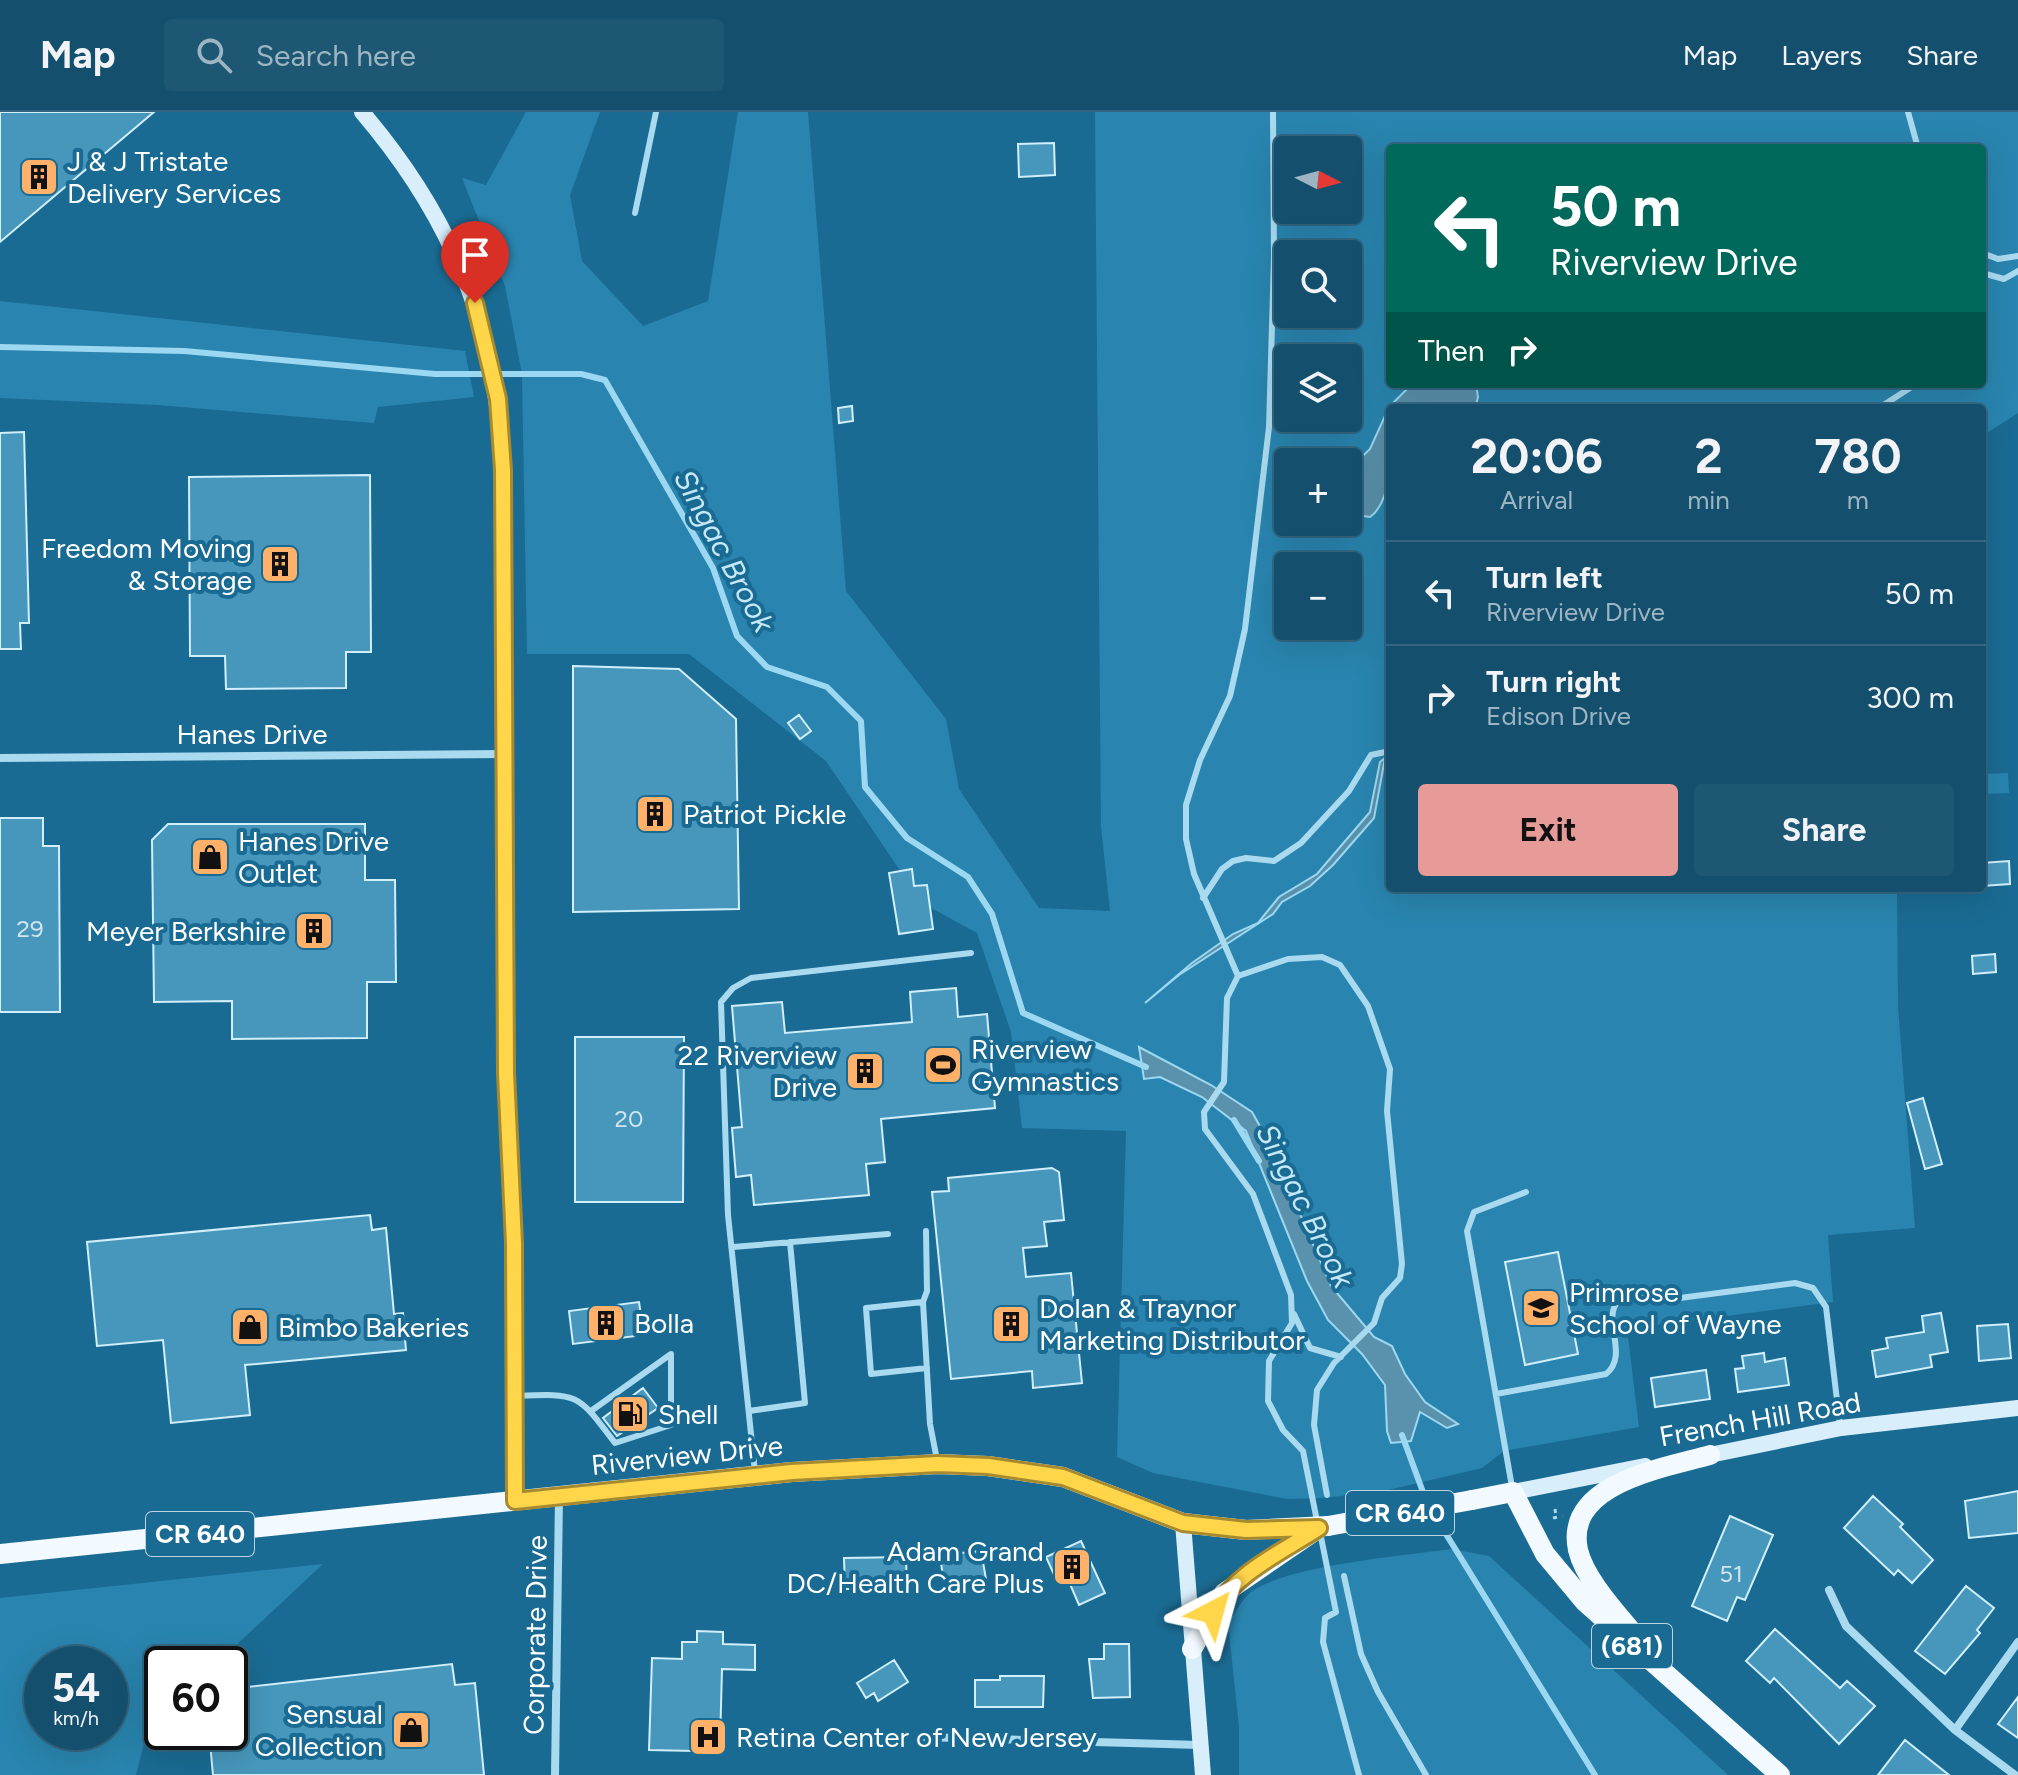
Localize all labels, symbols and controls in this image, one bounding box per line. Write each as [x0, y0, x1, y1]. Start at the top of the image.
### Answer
search box [164, 19, 724, 91]
text: Map [40, 32, 116, 78]
icon: search [192, 33, 236, 77]
text: Search here [256, 37, 416, 74]
text: Map [1683, 38, 1737, 72]
text: Layers [1781, 38, 1862, 72]
text: Share [1906, 38, 1978, 72]
north arrow [1274, 136, 1362, 224]
map controls [1274, 136, 1362, 640]
place label: J & J Tristate Delivery Services [67, 144, 281, 210]
building icon: J & J Tristate Delivery Services [18, 156, 60, 198]
text: 50 m [1550, 173, 1681, 240]
icon: left [1418, 176, 1522, 280]
pin [441, 221, 509, 303]
icon: arrive [453, 233, 497, 277]
button: search [1274, 240, 1362, 328]
text: Riverview Drive [1550, 241, 1798, 284]
icon: right [1500, 328, 1544, 372]
text: Then [1418, 332, 1484, 369]
button: layers [1274, 344, 1362, 432]
text: 20:06 [1470, 427, 1603, 485]
text: 2 [1695, 427, 1722, 485]
text: 780 [1814, 427, 1902, 485]
button: + [1274, 448, 1362, 536]
water label: Singac Brook [666, 463, 783, 640]
text: Arrival [1500, 484, 1573, 516]
text: min [1687, 484, 1730, 516]
text: m [1847, 484, 1869, 516]
place label: Freedom Moving & Storage [41, 531, 252, 597]
building icon: Freedom Moving & Storage [259, 543, 301, 585]
button: − [1274, 552, 1362, 640]
text: Turn left [1486, 559, 1603, 596]
icon: left [1418, 571, 1462, 615]
text: 50 m [1885, 575, 1954, 612]
text: Riverview Drive [1486, 596, 1665, 628]
text: Turn right [1486, 663, 1621, 700]
icon: right [1418, 675, 1462, 719]
text: 300 m [1866, 679, 1954, 716]
text: Edison Drive [1486, 700, 1631, 732]
street label: Hanes Drive [177, 717, 327, 751]
button: Exit [1418, 784, 1678, 876]
button: Share [1694, 784, 1954, 876]
building icon: Patriot Pickle [634, 793, 676, 835]
place label: Patriot Pickle [683, 797, 846, 831]
place label: Hanes Drive Outlet [238, 824, 389, 890]
shop icon: Hanes Drive Outlet [189, 836, 231, 878]
building icon: Meyer Berkshire [293, 910, 335, 952]
house number: 29 [17, 914, 44, 943]
place label: Meyer Berkshire [86, 914, 286, 948]
place label: Riverview Gymnastics [971, 1032, 1119, 1098]
place label: 22 Riverview Drive [678, 1038, 837, 1104]
sports icon: Riverview Gymnastics [922, 1044, 964, 1086]
building icon: 22 Riverview Drive [844, 1050, 886, 1092]
house number: 20 [615, 1104, 643, 1133]
water label: Singac Brook [1248, 1118, 1363, 1295]
place label: Primrose School of Wayne [1569, 1275, 1781, 1341]
school or university icon: Primrose School of Wayne [1520, 1287, 1562, 1329]
place label: Dolan & Traynor Marketing Distributor [1039, 1291, 1305, 1357]
building icon: Bolla [585, 1302, 627, 1344]
building icon: Dolan & Traynor Marketing Distributor [990, 1303, 1032, 1345]
shop icon: Bimbo Bakeries [229, 1306, 271, 1348]
place label: Bolla [634, 1306, 694, 1340]
place label: Bimbo Bakeries [278, 1310, 469, 1344]
street label: French Hill Road [1656, 1385, 1864, 1453]
fuel station icon: Shell [609, 1393, 651, 1435]
place label: Shell [658, 1397, 718, 1431]
street label: Riverview Drive [589, 1428, 785, 1482]
road number: CR 640 [1346, 1491, 1454, 1535]
road number: CR 640 [146, 1512, 254, 1556]
place label: Adam Grand DC/Health Care Plus [787, 1534, 1044, 1600]
street label: Corporate Drive [516, 1535, 554, 1735]
building icon: Adam Grand DC/Health Care Plus [1051, 1546, 1093, 1588]
house number: 51 [1719, 1559, 1743, 1588]
position arrow [1171, 1570, 1255, 1654]
road number: (681) [1592, 1624, 1672, 1668]
speed limit sign: 60 [144, 1646, 248, 1750]
text: 54 [52, 1664, 100, 1712]
place label: Sensual Collection [255, 1697, 383, 1763]
text: km/h [53, 1706, 99, 1730]
shop icon: Sensual Collection [390, 1709, 432, 1751]
hospital icon: Retina Center of New Jersey [687, 1716, 729, 1758]
place label: Retina Center of New Jersey [736, 1720, 1097, 1754]

